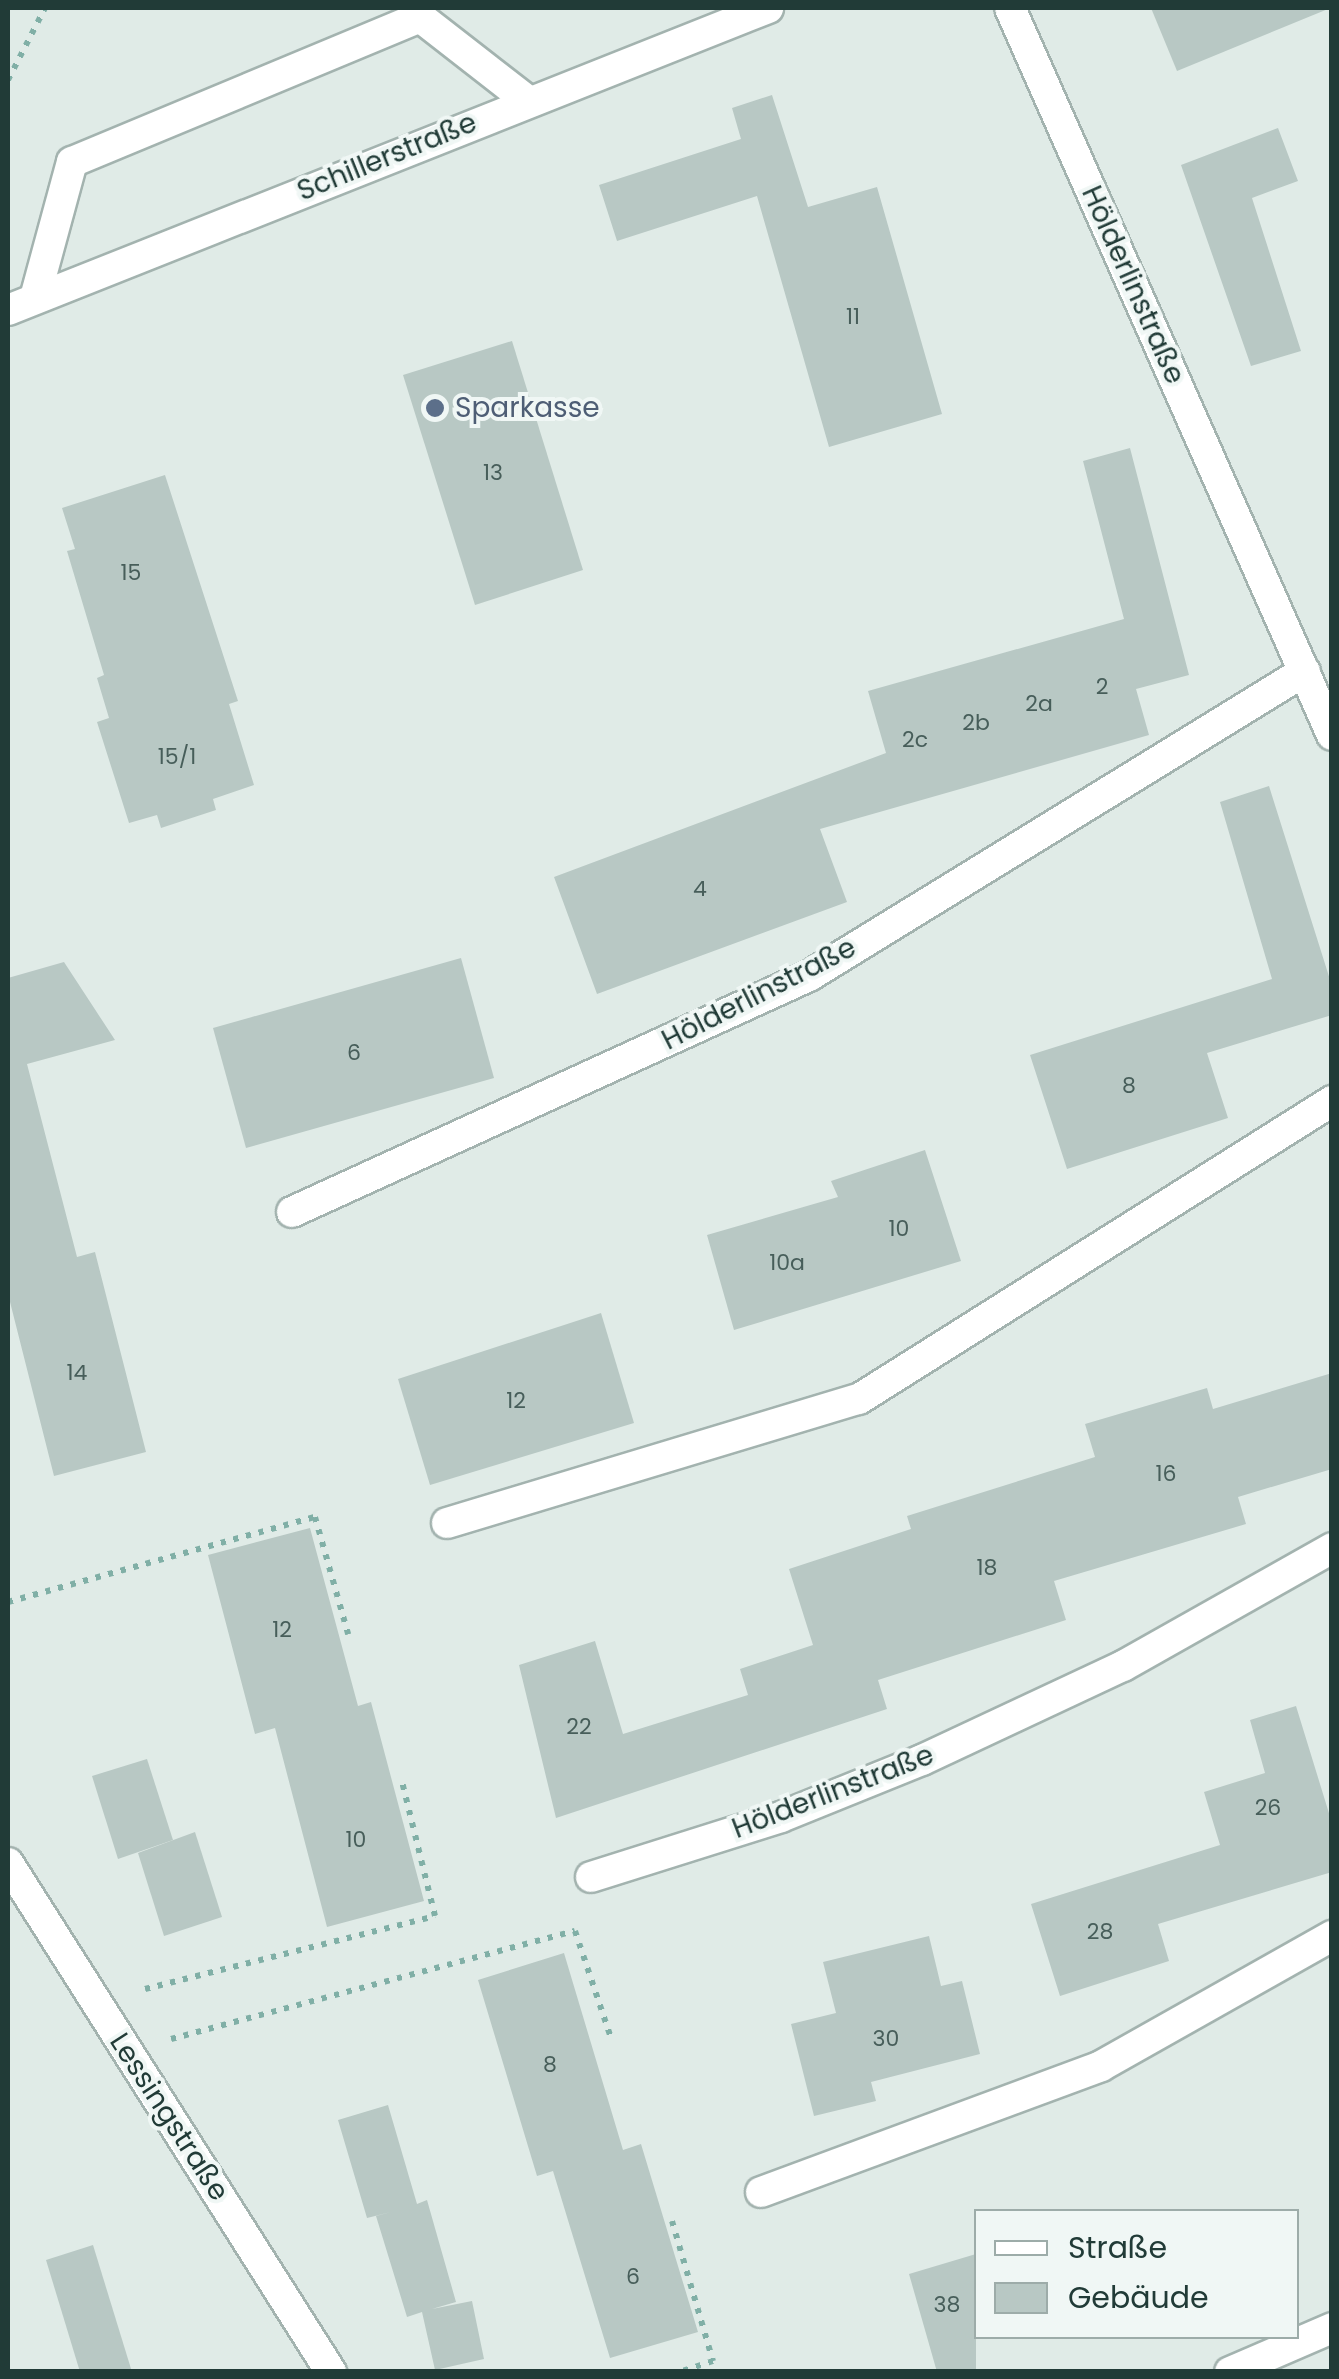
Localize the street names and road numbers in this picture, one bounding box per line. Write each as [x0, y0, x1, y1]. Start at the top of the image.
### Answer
street label: Schillerstraße [292, 106, 482, 208]
street label: Hölderlinstraße [1074, 181, 1192, 389]
street label: Hölderlinstraße [656, 931, 862, 1057]
street label: Hölderlinstraße [727, 1738, 939, 1846]
street label: Lessingstraße [102, 2027, 236, 2207]

